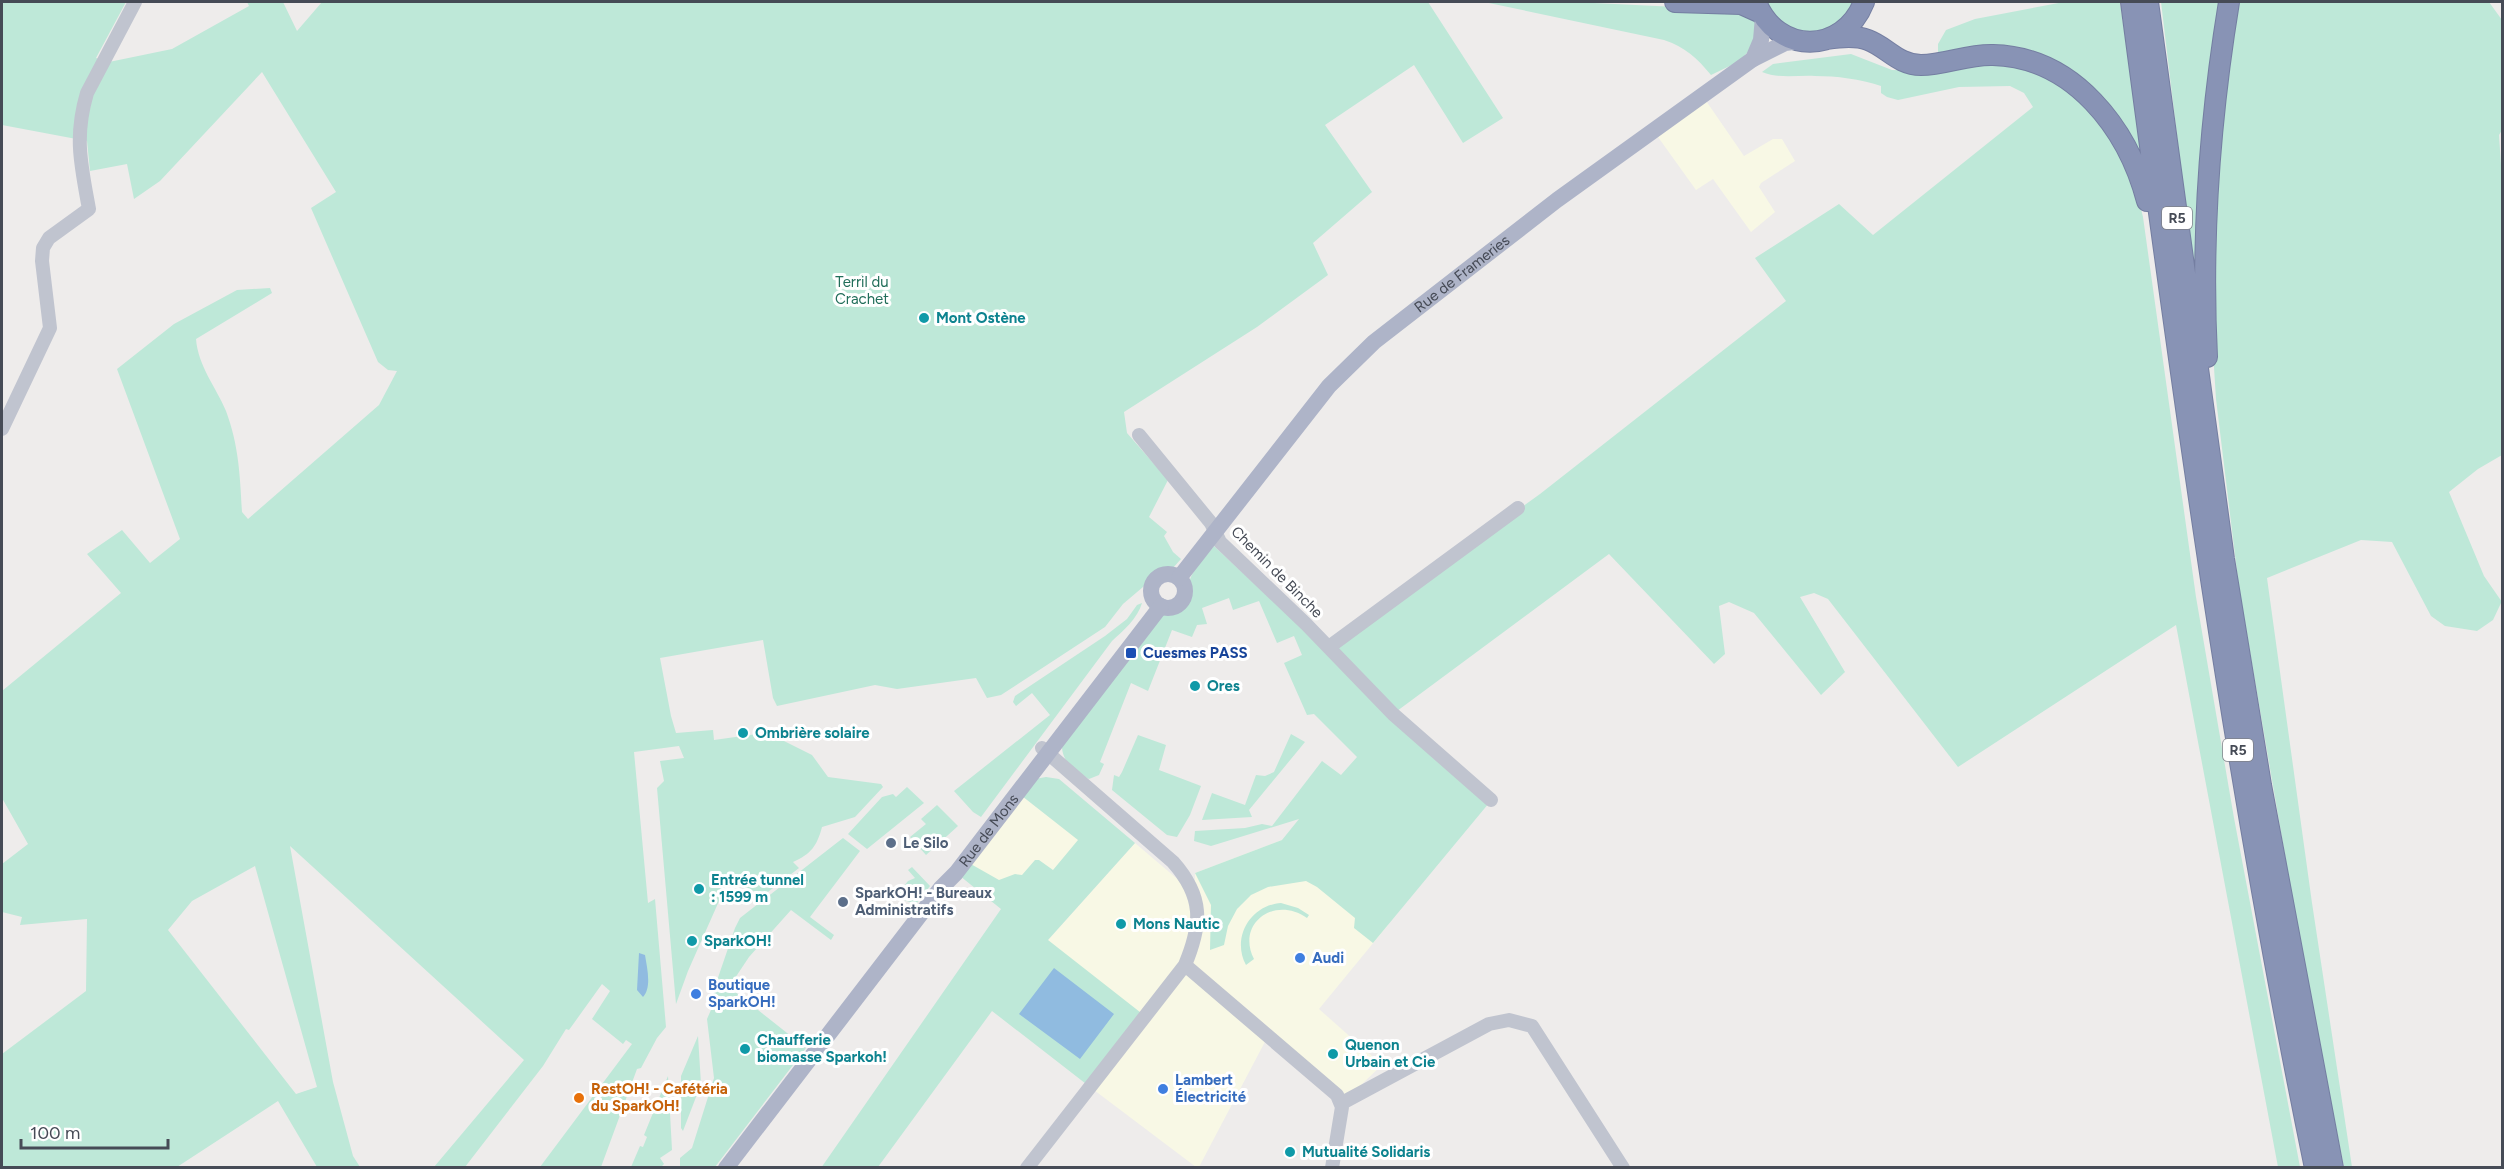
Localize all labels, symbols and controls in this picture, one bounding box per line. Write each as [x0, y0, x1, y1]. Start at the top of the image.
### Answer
road number: R5 [2162, 207, 2192, 229]
street label: Rue de Frameries [1411, 231, 1513, 316]
park label: Terril du Crachet [835, 273, 889, 308]
place label: Mont Ostène [936, 309, 1026, 327]
marker: Mont Ostène [917, 311, 931, 325]
street label: Chemin de Binche [1227, 522, 1327, 622]
place label: Cuesmes PASS [1143, 644, 1248, 662]
marker: Cuesmes PASS [1124, 646, 1138, 660]
place label: Ores [1207, 677, 1240, 695]
marker: Ores [1188, 679, 1202, 693]
place label: Ombrière solaire [755, 724, 870, 742]
marker: Ombrière solaire [736, 726, 750, 740]
road number: R5 [2223, 739, 2253, 761]
street label: Rue de Mons [955, 790, 1022, 870]
place label: Le Silo [903, 834, 949, 852]
marker: Le Silo [884, 836, 898, 850]
place label: Entrée tunnel : 1599 m [711, 871, 804, 906]
marker: Entrée tunnel : 1599 m [692, 882, 706, 896]
place label: SparkOH! - Bureaux Administratifs [855, 884, 992, 919]
marker: SparkOH! - Bureaux Administratifs [836, 895, 850, 909]
place label: Mons Nautic [1133, 915, 1220, 933]
marker: Mons Nautic [1114, 917, 1128, 931]
place label: SparkOH! [704, 932, 772, 950]
marker: SparkOH! [685, 934, 699, 948]
place label: Audi [1312, 949, 1344, 967]
marker: Audi [1293, 951, 1307, 965]
place label: Boutique SparkOH! [708, 976, 776, 1011]
marker: Boutique SparkOH! [689, 987, 703, 1001]
place label: Chaufferie biomasse Sparkoh! [757, 1031, 887, 1066]
place label: Quenon Urbain et Cie [1345, 1036, 1436, 1071]
marker: Chaufferie biomasse Sparkoh! [738, 1042, 752, 1056]
marker: Quenon Urbain et Cie [1326, 1047, 1340, 1061]
place label: Lambert Électricité [1175, 1071, 1247, 1106]
place label: RestOH! - Cafétéria du SparkOH! [591, 1080, 728, 1115]
marker: Lambert Électricité [1156, 1082, 1170, 1096]
marker: RestOH! - Cafétéria du SparkOH! [572, 1091, 586, 1105]
scale bar [21, 1112, 168, 1150]
text: 100 m [30, 1122, 80, 1144]
place label: Mutualité Solidaris [1302, 1143, 1430, 1161]
marker: Mutualité Solidaris [1283, 1145, 1297, 1159]

